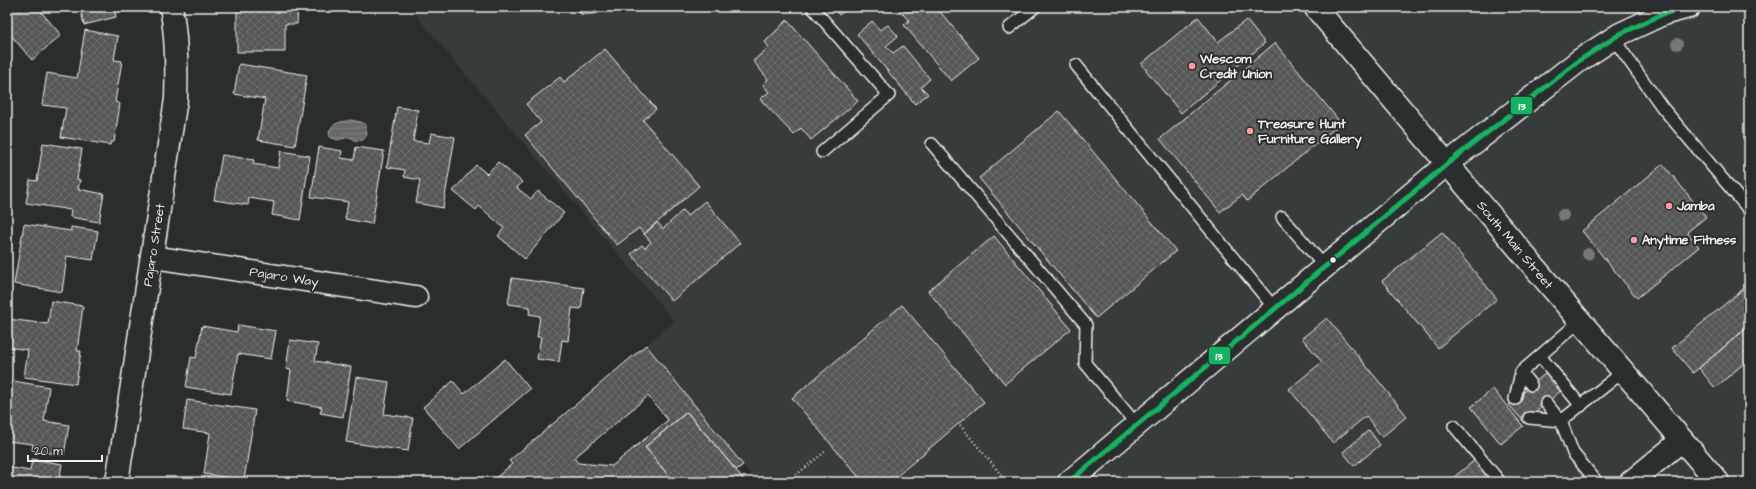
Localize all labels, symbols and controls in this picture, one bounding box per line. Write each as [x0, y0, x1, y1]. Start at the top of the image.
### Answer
place label: Wescom Credit Union [1199, 50, 1273, 83]
marker: Wescom Credit Union [1187, 61, 1197, 71]
line badge: 13 [1510, 96, 1533, 115]
text: 13 [1518, 99, 1526, 114]
place label: Treasure Hunt Furniture Gallery [1257, 115, 1362, 149]
marker: Treasure Hunt Furniture Gallery [1245, 126, 1255, 136]
street label: South Main Street [1473, 197, 1558, 294]
place label: Jamba [1676, 197, 1715, 215]
marker: Jamba [1664, 201, 1674, 211]
street label: Pajaro Street [139, 202, 170, 288]
place label: Anytime Fitness [1642, 231, 1737, 250]
marker: Anytime Fitness [1629, 235, 1639, 245]
unlabelled marker [1328, 255, 1338, 265]
street label: Pajaro Way [248, 263, 320, 292]
line badge: 13 [1208, 346, 1231, 365]
text: 13 [1215, 349, 1223, 364]
scale bar [28, 437, 102, 463]
text: 20 m [34, 443, 63, 460]

